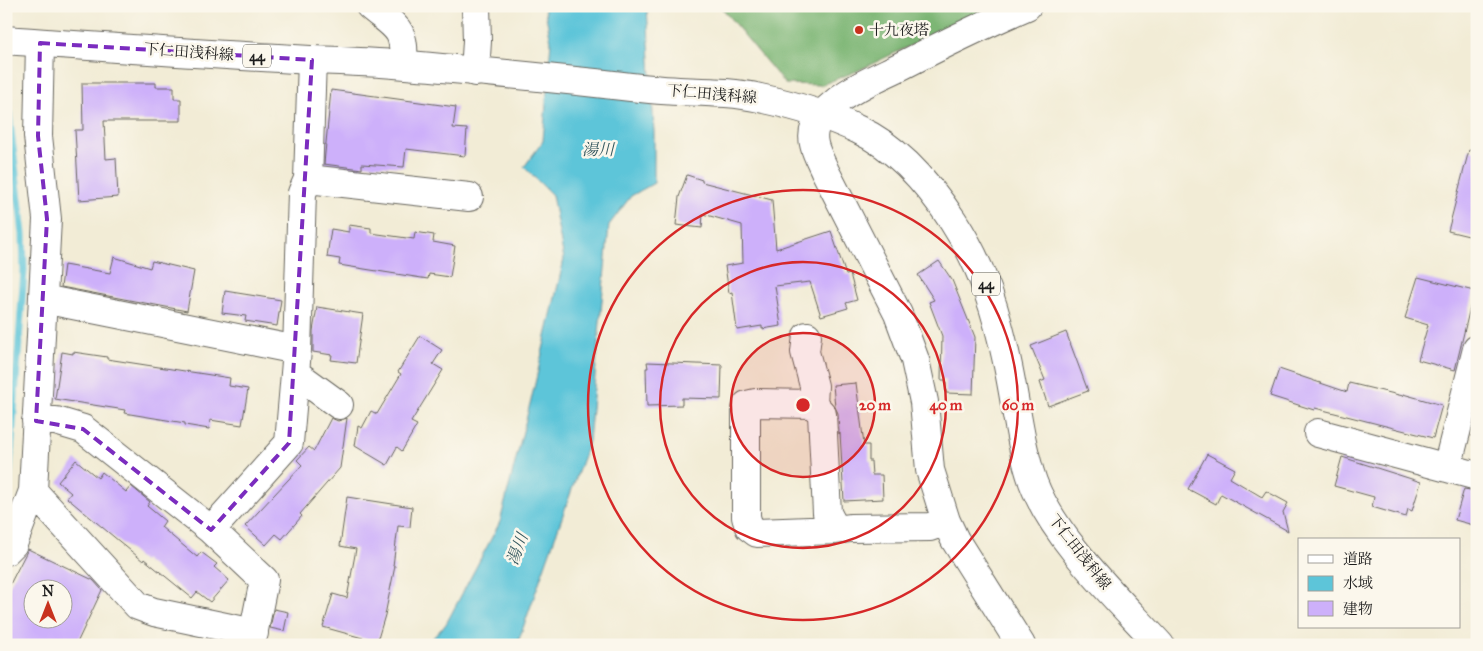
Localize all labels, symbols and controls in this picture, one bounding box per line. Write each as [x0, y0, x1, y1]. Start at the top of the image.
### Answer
place label: 十九夜塔 [869, 21, 929, 39]
marker: 十九夜塔 [853, 24, 865, 36]
street label: 下仁田浅科線 [143, 40, 235, 64]
road number: 44 [243, 44, 271, 68]
street label: 下仁田浅科線 [666, 81, 758, 107]
water label: 湯川 [582, 140, 616, 159]
road number: 44 [972, 272, 1000, 296]
centre of rings [794, 396, 812, 414]
text: 20 m [859, 396, 891, 414]
text: 40 m [930, 396, 963, 415]
text: 60 m [1002, 396, 1035, 414]
street label: 下仁田浅科線 [1045, 511, 1115, 593]
water label: 湯川 [502, 529, 532, 567]
legend [1298, 538, 1460, 628]
text: 道路 [1343, 550, 1373, 568]
text: 水域 [1343, 574, 1373, 592]
north arrow [22, 578, 72, 628]
text: N [42, 583, 54, 600]
text: 建物 [1343, 600, 1373, 618]

